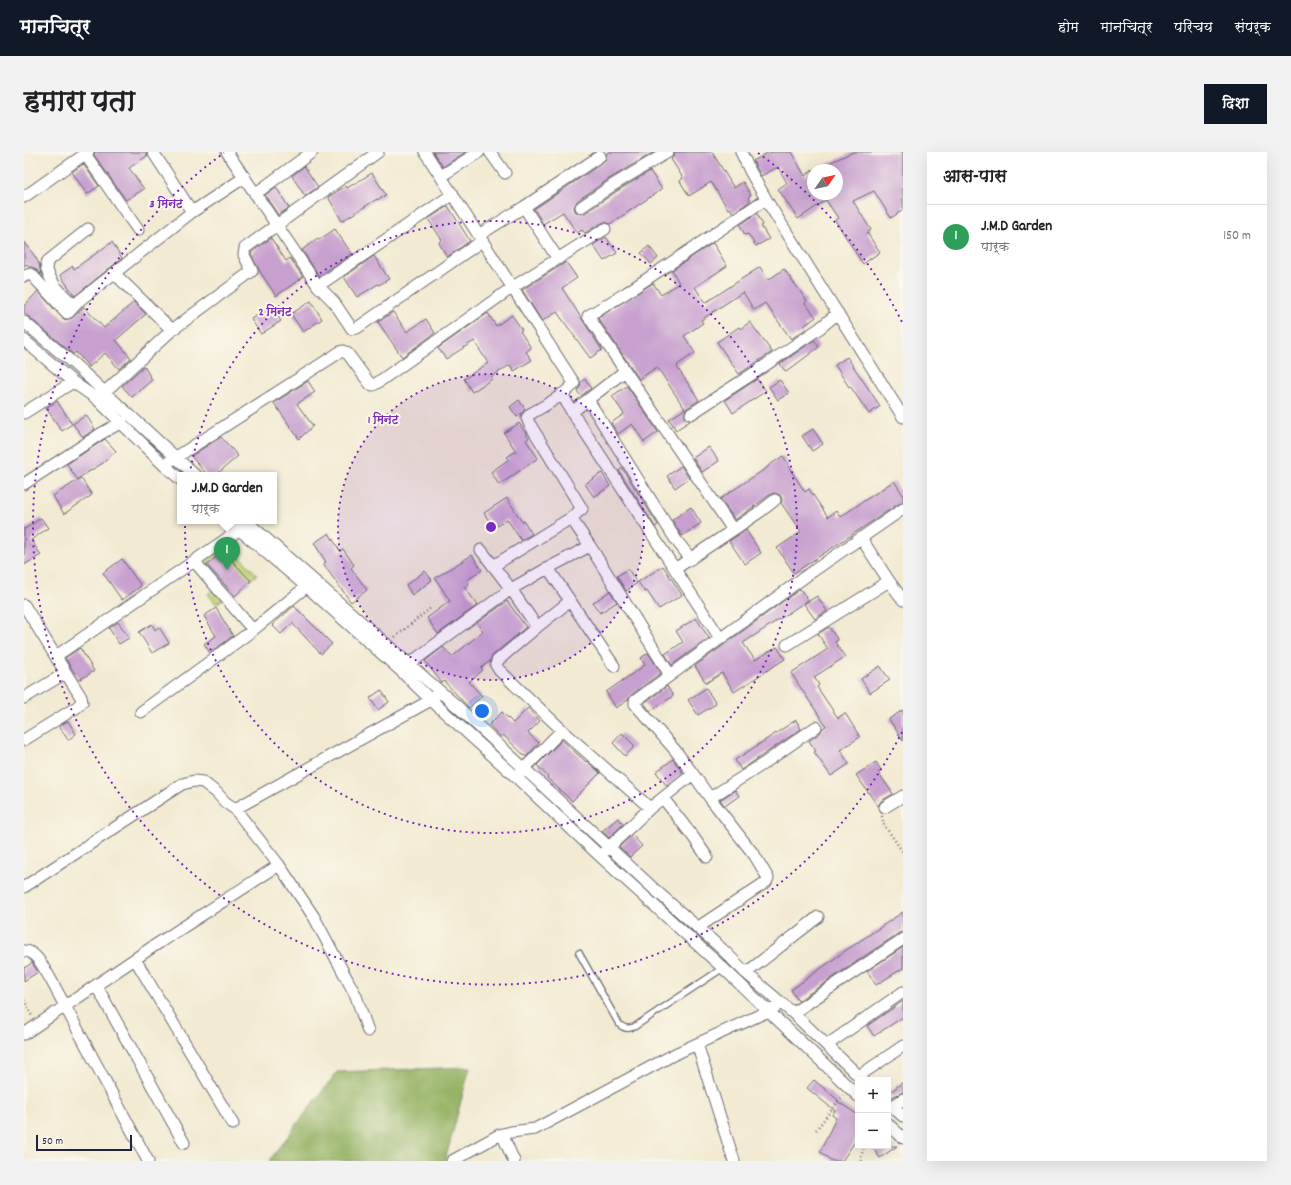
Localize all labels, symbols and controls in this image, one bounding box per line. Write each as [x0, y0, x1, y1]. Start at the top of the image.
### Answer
text: मानचित्र [20, 15, 90, 42]
text: होम [1058, 18, 1079, 38]
text: मानचित्र [1101, 18, 1152, 38]
text: परिचय [1174, 18, 1213, 38]
text: संपर्क [1235, 18, 1271, 38]
text: हमारा पता [24, 84, 135, 124]
button: दिशा [1204, 84, 1267, 124]
north arrow [807, 164, 843, 200]
text: आस-पास [943, 166, 1007, 190]
text: 3 मिनट [149, 195, 183, 213]
text: J.M.D Garden [981, 216, 1052, 238]
text: 1 [955, 227, 957, 246]
text: 150 m [1223, 227, 1251, 246]
text: पार्क [981, 238, 1009, 257]
text: 2 मिनट [258, 303, 292, 321]
text: 1 मिनट [368, 411, 399, 429]
popup [177, 472, 277, 524]
text: J.M.D Garden [191, 478, 263, 500]
text: पार्क [191, 500, 220, 519]
centre of rings [484, 520, 498, 534]
pin: 1 [214, 537, 240, 570]
your location [472, 701, 492, 721]
map controls [855, 1077, 891, 1149]
button: + [855, 1077, 891, 1113]
button: − [855, 1113, 891, 1149]
scale bar [36, 1133, 132, 1152]
text: 50 m [42, 1134, 63, 1150]

